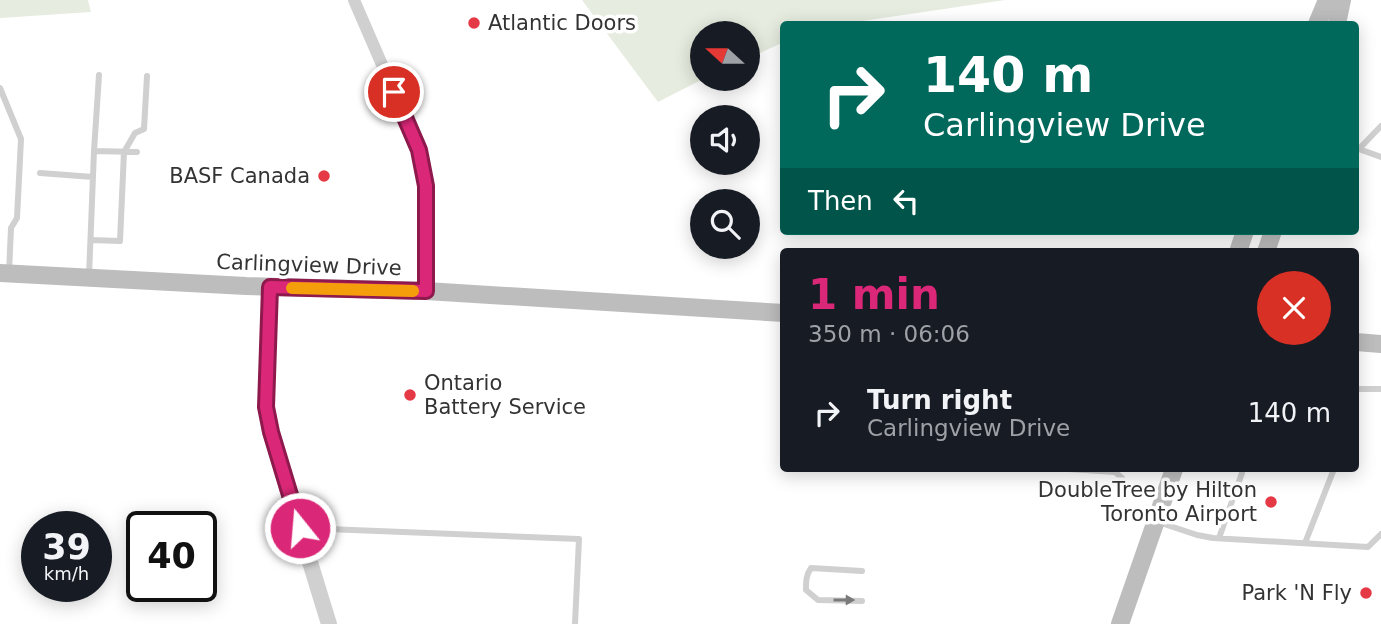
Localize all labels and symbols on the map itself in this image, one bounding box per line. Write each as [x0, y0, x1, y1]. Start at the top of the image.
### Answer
place label: Atlantic Doors [488, 11, 636, 35]
marker: Atlantic Doors [466, 15, 482, 31]
north arrow [690, 21, 760, 91]
pin [364, 62, 424, 122]
place label: BASF Canada [169, 164, 310, 188]
marker: BASF Canada [316, 168, 332, 184]
street label: Carlingview Drive [216, 250, 402, 280]
place label: Ontario Battery Service [424, 371, 586, 419]
marker: Ontario Battery Service [402, 387, 418, 403]
place label: DoubleTree by Hilton Toronto Airport [1038, 478, 1257, 526]
position arrow [263, 491, 337, 565]
marker: DoubleTree by Hilton Toronto Airport [1263, 494, 1279, 510]
speed limit sign: 40 [126, 511, 217, 602]
place label: Park 'N Fly [1241, 581, 1352, 605]
marker: Park 'N Fly [1358, 585, 1374, 601]
one-way arrow [833, 594, 855, 606]

